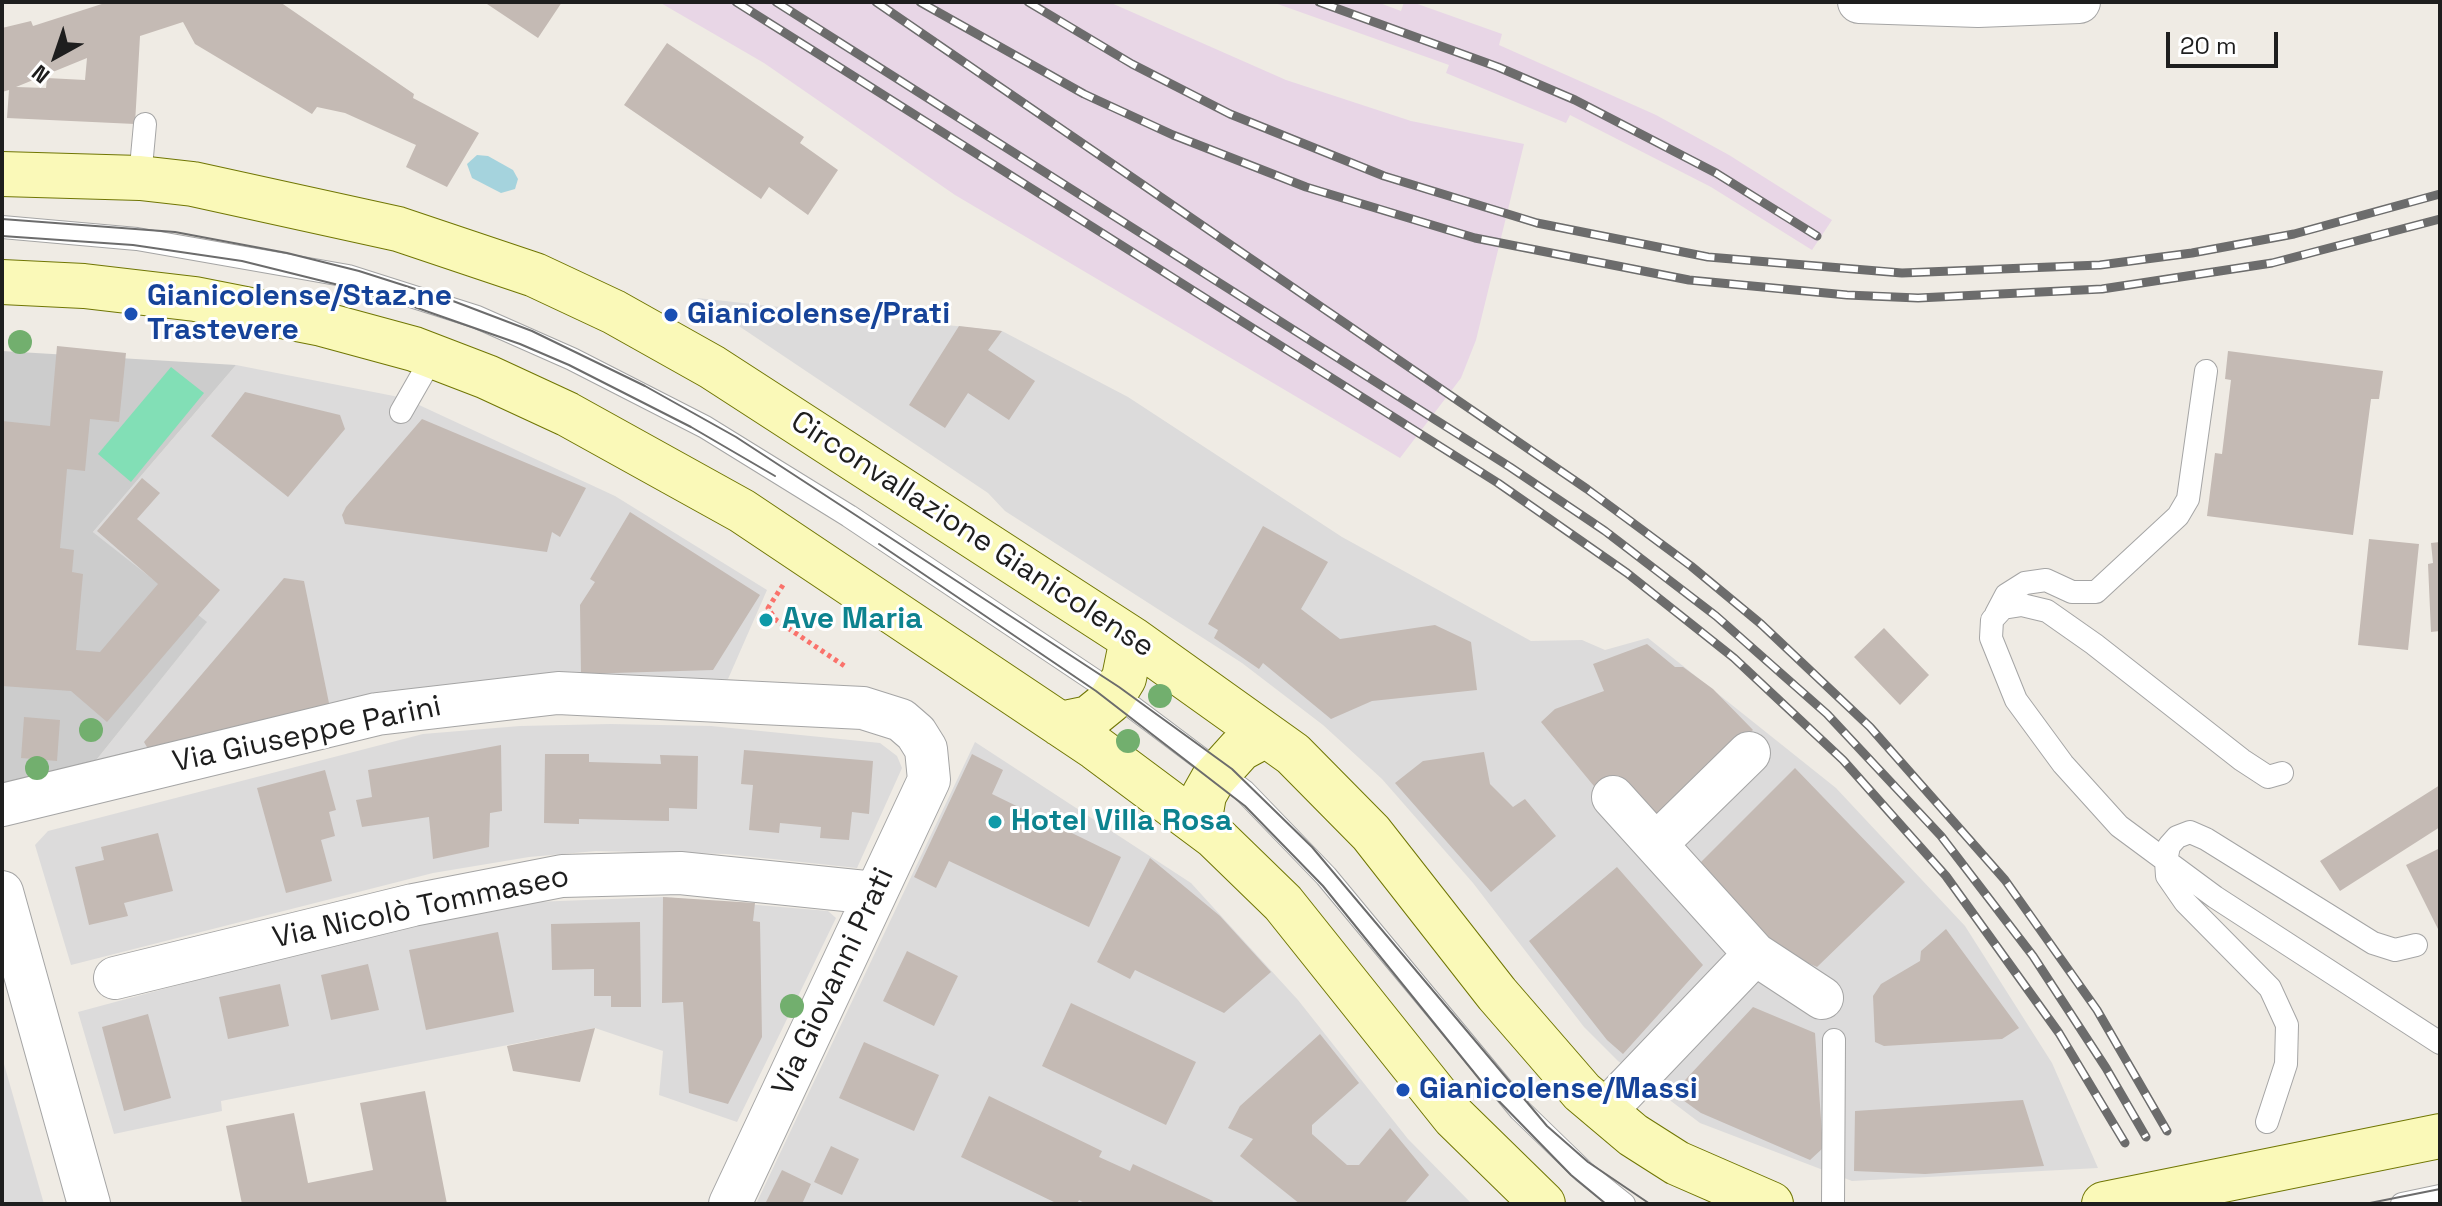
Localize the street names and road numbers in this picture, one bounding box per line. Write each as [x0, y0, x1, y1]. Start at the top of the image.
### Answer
street label: Circonvallazione Gianicolense [784, 404, 1160, 666]
street label: Via Giuseppe Parini [170, 689, 444, 781]
street label: Via Nicolò Tommaseo [269, 859, 573, 957]
street label: Via Giovanni Prati [765, 862, 903, 1102]

